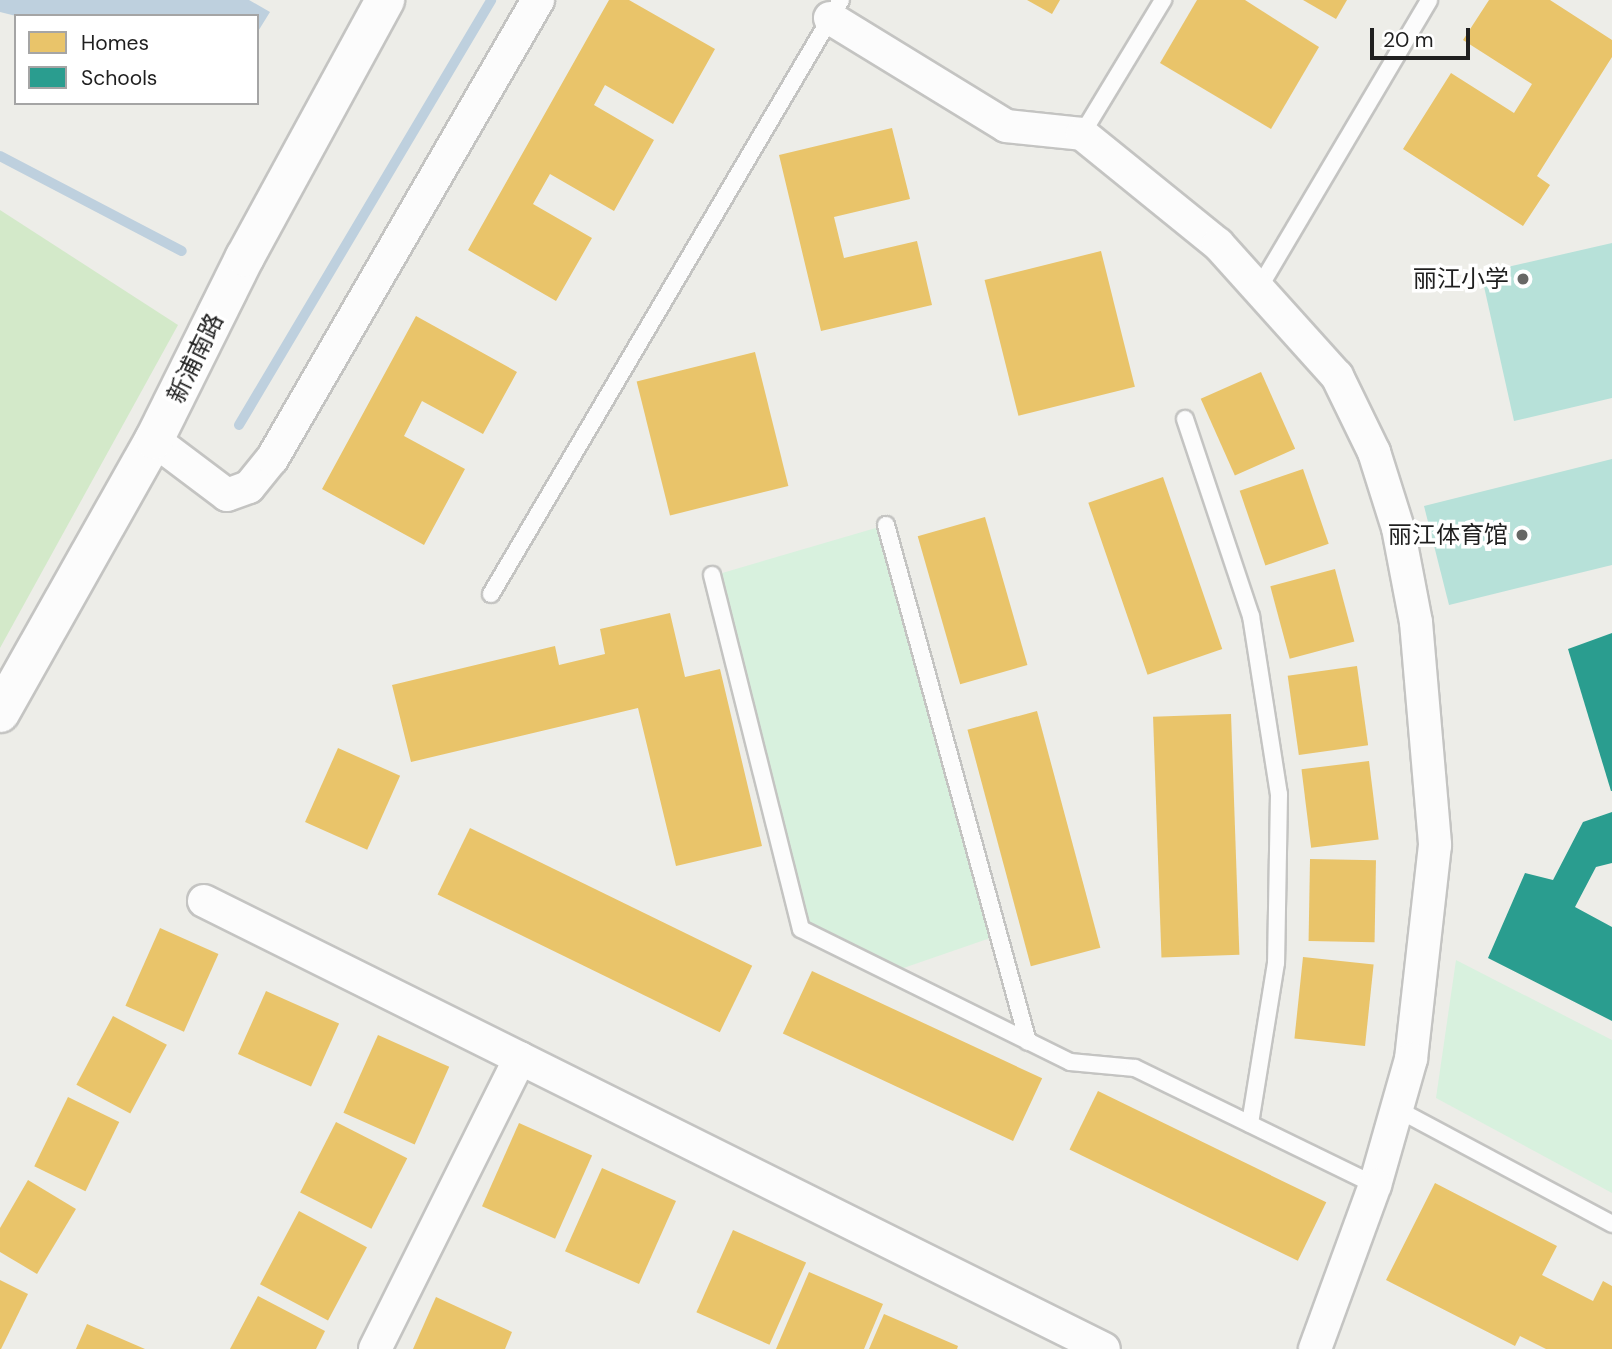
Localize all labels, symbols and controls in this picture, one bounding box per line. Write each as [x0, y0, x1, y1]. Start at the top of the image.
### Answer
legend [14, 14, 259, 105]
scale bar [1374, 14, 1474, 58]
text: 20 m [1383, 26, 1434, 54]
text: Homes [81, 29, 149, 57]
text: Schools [81, 64, 157, 92]
place label: 丽江小学 [1413, 265, 1509, 293]
marker: 丽江小学 [1515, 271, 1531, 287]
street label: 新浦南路 [161, 309, 229, 407]
place label: 丽江体育馆 [1388, 521, 1508, 549]
marker: 丽江体育馆 [1514, 527, 1530, 543]

